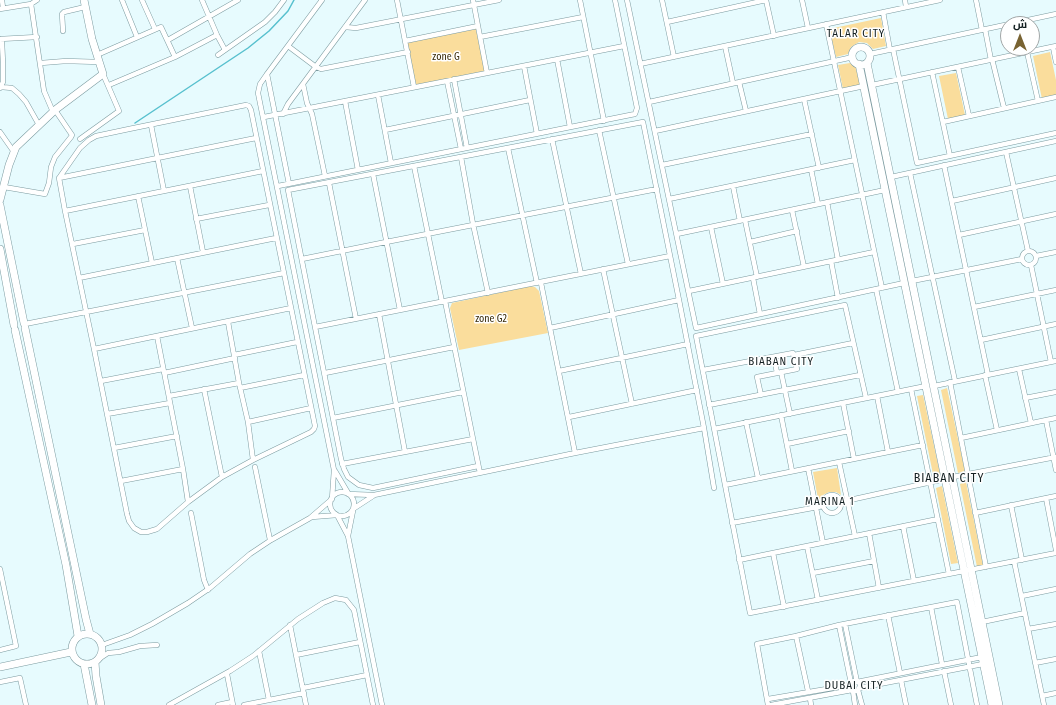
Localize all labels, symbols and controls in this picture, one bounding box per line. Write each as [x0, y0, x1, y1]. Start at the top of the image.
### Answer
north arrow [1000, 16, 1040, 56]
text: ش [1013, 18, 1027, 31]
district label: TALAR CITY [827, 27, 885, 41]
park label: zone G [432, 51, 460, 63]
park label: zone G2 [475, 313, 507, 325]
district label: BIABAN CITY [748, 355, 814, 369]
district label: BIABAN CITY [914, 472, 984, 486]
district label: MARINA 1 [805, 495, 855, 509]
district label: DUBAI CITY [824, 679, 884, 693]

